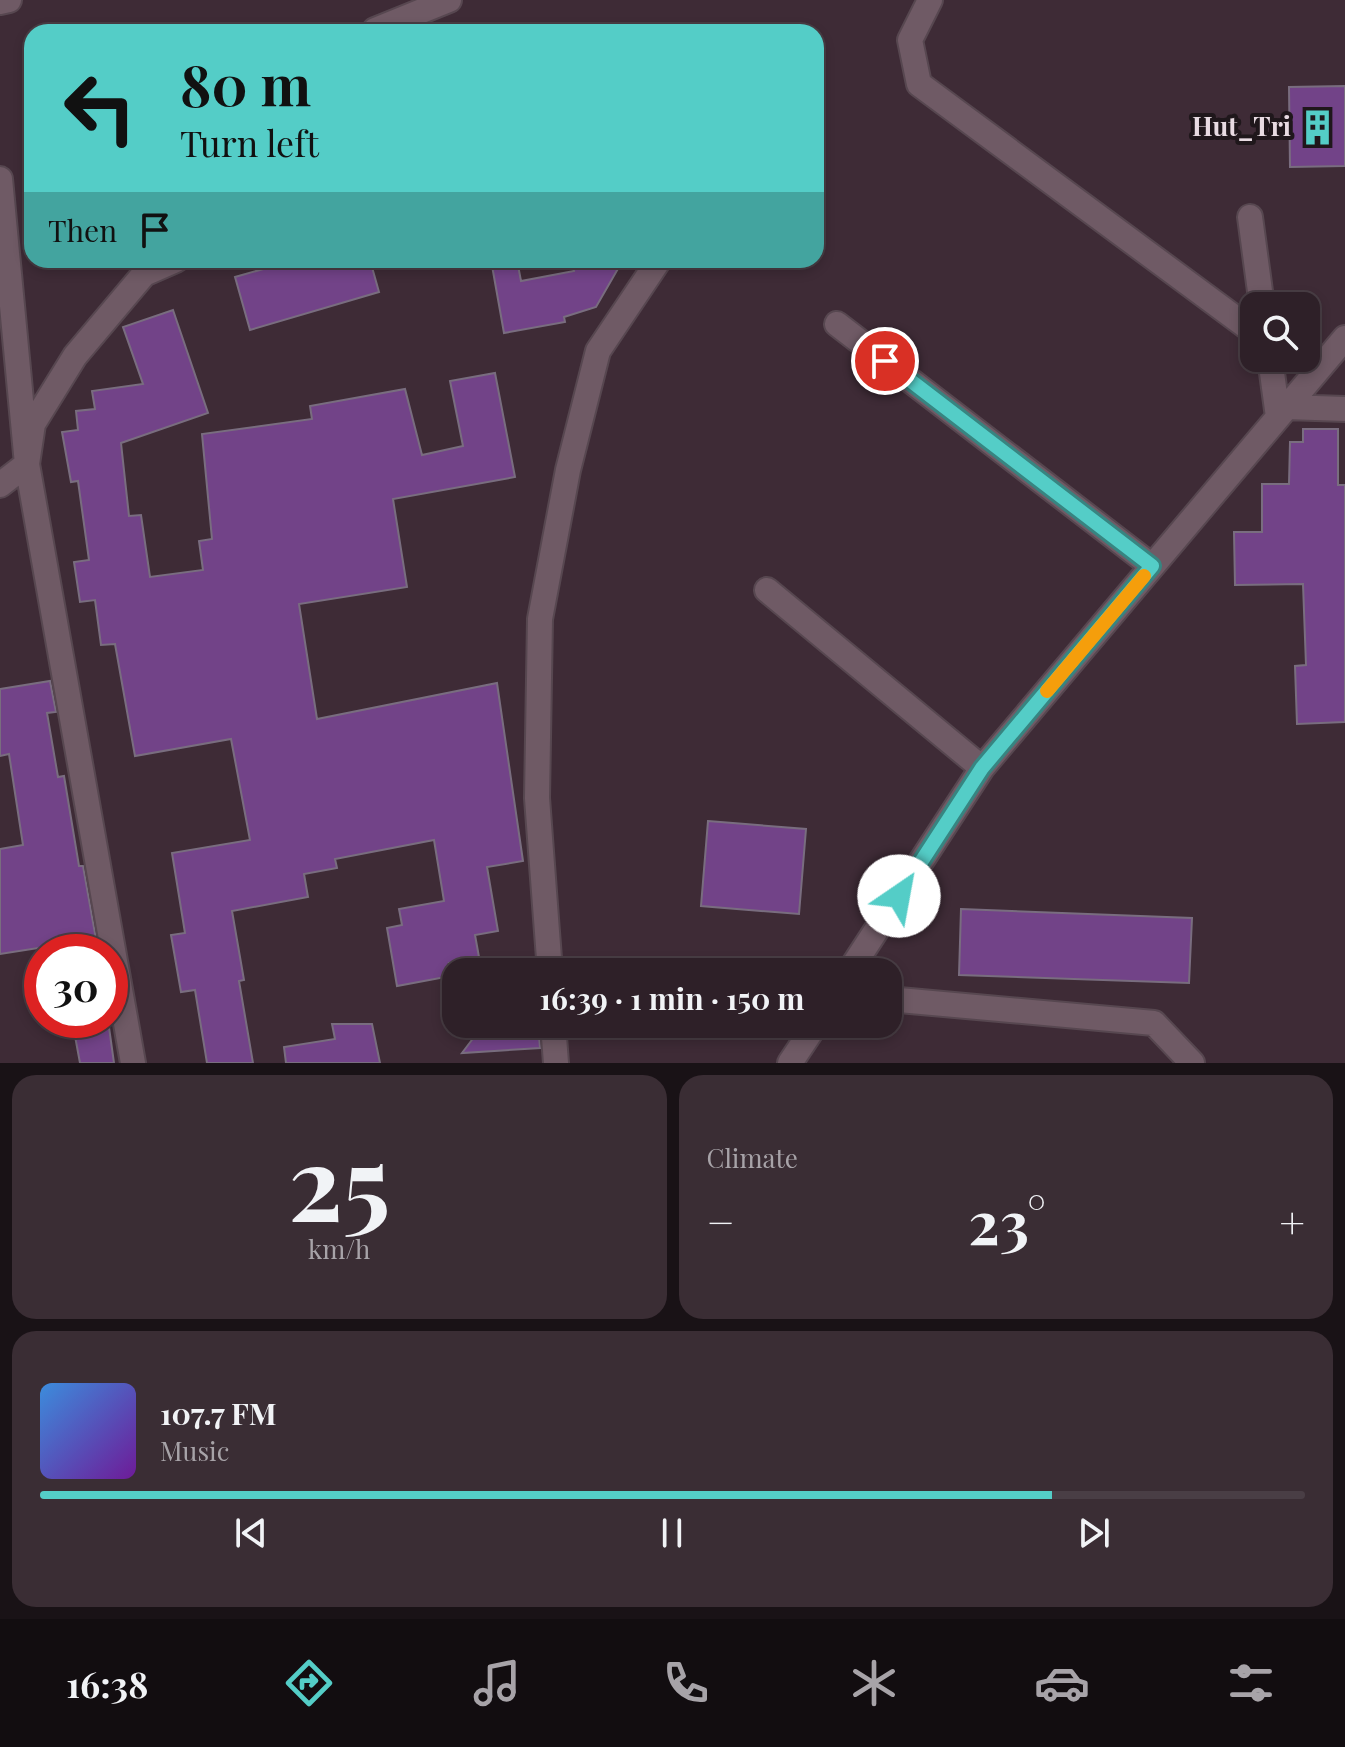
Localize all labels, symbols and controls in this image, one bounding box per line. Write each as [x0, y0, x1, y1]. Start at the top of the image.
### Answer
text: 80 m [180, 46, 311, 121]
icon: left [48, 56, 152, 160]
place label: Hut_Tri [1192, 108, 1291, 143]
building icon: Hut_Tri [1298, 108, 1336, 146]
text: Turn left [180, 118, 319, 166]
icon: arrive [133, 208, 177, 252]
text: Then [48, 210, 117, 250]
map controls [1240, 292, 1320, 372]
button: search [1240, 292, 1320, 372]
pin [851, 327, 919, 395]
icon: arrive [863, 339, 907, 383]
position arrow [857, 854, 941, 938]
speed limit sign: 30 [24, 934, 128, 1038]
text: 16:39 · 1 min · 150 m [540, 978, 804, 1018]
text: 25 [288, 1109, 390, 1248]
text: Climate [707, 1140, 798, 1175]
text: 23° [968, 1180, 1046, 1260]
text: − [707, 1191, 735, 1250]
text: + [1279, 1191, 1305, 1250]
text: km/h [308, 1231, 370, 1266]
text: 107.7 FM [160, 1393, 276, 1433]
text: Music [160, 1433, 229, 1468]
icon: previous [229, 1511, 273, 1555]
icon: pause [650, 1511, 694, 1555]
icon: next [1072, 1511, 1116, 1555]
icon: directions [281, 1655, 337, 1711]
icon: music [469, 1655, 525, 1711]
icon: phone [658, 1655, 714, 1711]
icon: climate [846, 1655, 902, 1711]
icon: car [1034, 1655, 1090, 1711]
icon: filters [1223, 1655, 1279, 1711]
text: 16:38 [66, 1659, 148, 1707]

